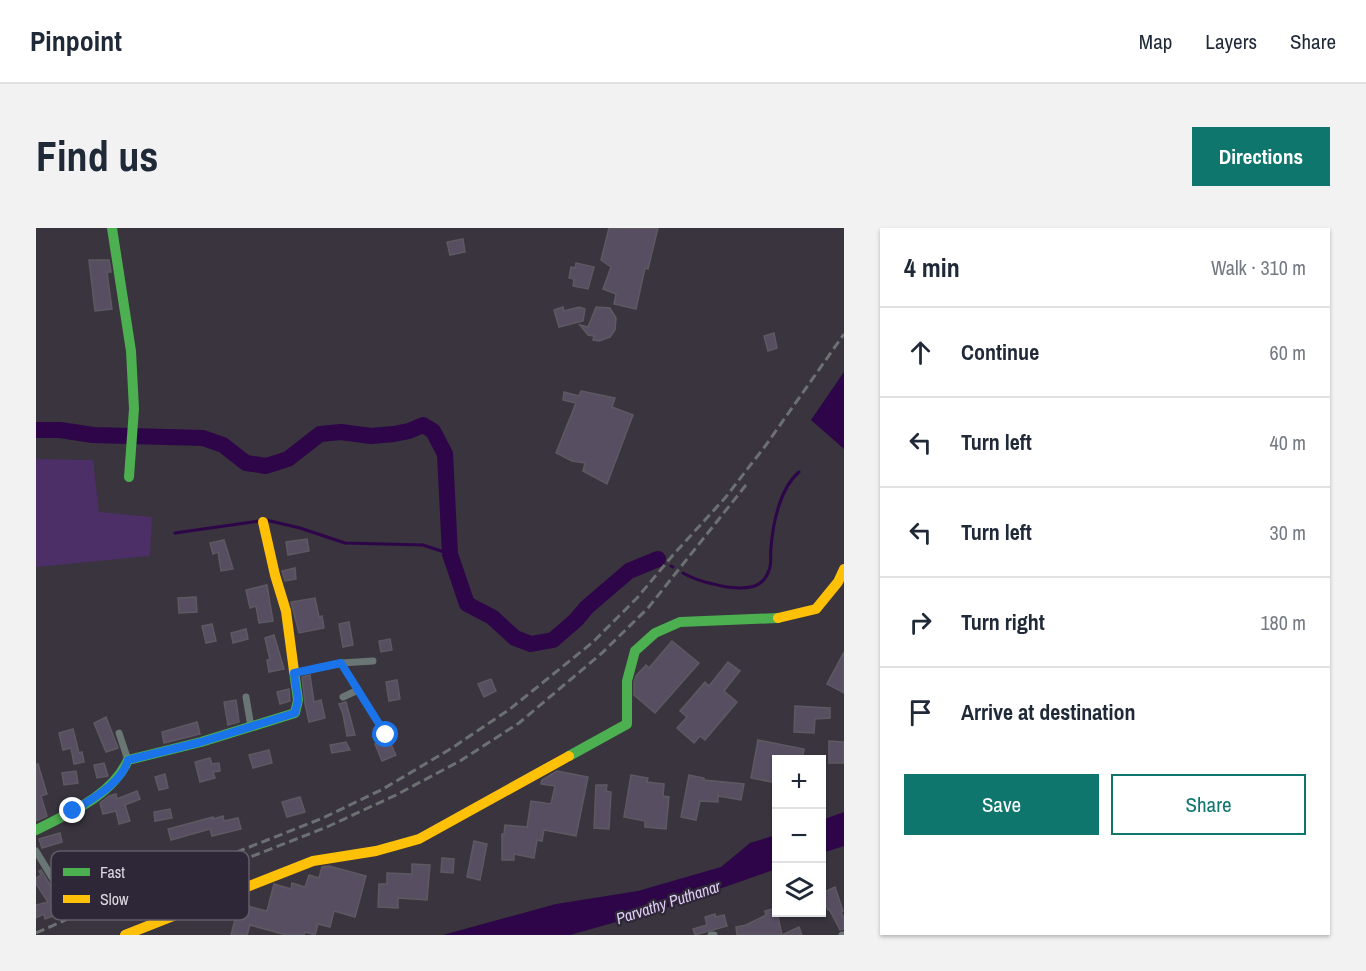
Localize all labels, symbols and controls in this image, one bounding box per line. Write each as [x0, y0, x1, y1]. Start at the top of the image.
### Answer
text: Pinpoint [30, 22, 122, 60]
text: Map [1139, 27, 1172, 56]
text: Layers [1205, 27, 1257, 56]
text: Share [1290, 27, 1336, 56]
button: Directions [1192, 127, 1330, 186]
text: Find us [36, 128, 158, 184]
text: 4 min [904, 250, 960, 285]
text: Walk · 310 m [1211, 254, 1306, 281]
icon: ahead [904, 336, 937, 369]
text: Continue [961, 337, 1039, 367]
text: 60 m [1270, 339, 1306, 366]
icon: left [904, 426, 937, 459]
text: Turn left [961, 427, 1032, 457]
text: 40 m [1270, 429, 1306, 456]
icon: left [904, 516, 937, 549]
text: Turn left [961, 517, 1032, 547]
text: 30 m [1270, 519, 1306, 546]
icon: right [904, 606, 937, 639]
text: Turn right [961, 607, 1045, 637]
text: 180 m [1260, 609, 1306, 636]
icon: arrive [904, 696, 937, 729]
text: Arrive at destination [961, 697, 1135, 727]
route start [372, 721, 398, 747]
map controls [772, 755, 826, 917]
button: + [772, 755, 826, 809]
button: Save [904, 774, 1099, 835]
button: Share [1111, 774, 1306, 835]
route end [59, 797, 85, 823]
button: − [772, 809, 826, 863]
legend [51, 851, 249, 920]
text: Fast [100, 861, 125, 883]
button: layers [772, 863, 826, 917]
water label: Parvathy Puthanar [613, 875, 724, 929]
text: Slow [100, 888, 129, 910]

